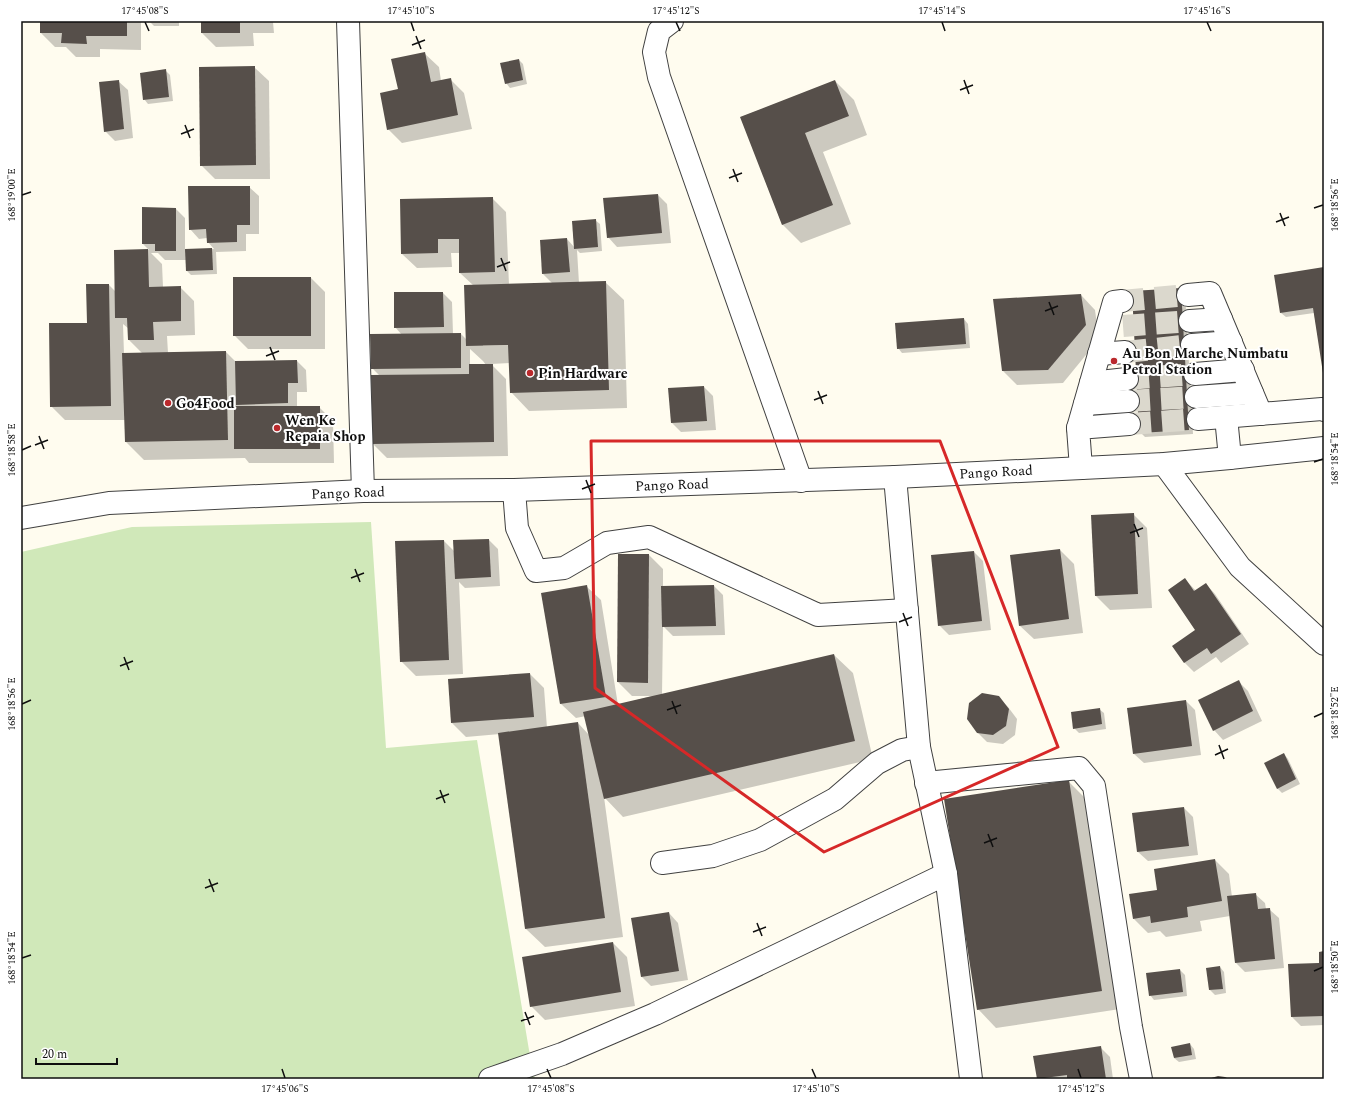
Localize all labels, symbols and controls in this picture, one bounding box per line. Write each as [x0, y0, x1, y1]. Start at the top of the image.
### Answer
text: 17°45'08"S [121, 3, 169, 19]
text: 17°45'10"S [387, 3, 435, 19]
text: 17°45'12"S [652, 3, 700, 19]
text: 17°45'14"S [918, 3, 966, 19]
text: 17°45'16"S [1183, 3, 1231, 19]
text: 168°19'00"E [4, 168, 20, 222]
text: 168°18'56"E [1327, 178, 1343, 232]
place label: Au Bon Marche Numbatu Petrol Station [1122, 343, 1289, 380]
marker: Au Bon Marche Numbatu Petrol Station [1109, 356, 1119, 366]
place label: Pin Hardware [538, 363, 628, 384]
marker: Pin Hardware [525, 368, 535, 378]
place label: Go4Food [176, 393, 235, 414]
marker: Go4Food [163, 398, 173, 408]
place label: Wen Ke Repaia Shop [285, 410, 365, 447]
text: 168°18'58"E [4, 423, 20, 477]
marker: Wen Ke Repaia Shop [272, 423, 282, 433]
text: 168°18'54"E [1327, 432, 1343, 486]
street label: Pango Road [959, 460, 1034, 484]
street label: Pango Road [635, 473, 709, 497]
street label: Pango Road [311, 481, 385, 505]
text: 168°18'56"E [4, 677, 20, 731]
text: 168°18'52"E [1327, 686, 1343, 740]
text: 168°18'54"E [4, 931, 20, 985]
text: 168°18'50"E [1327, 940, 1343, 994]
scale bar [36, 1040, 117, 1066]
text: 20 m [42, 1045, 67, 1064]
text: 17°45'06"S [261, 1081, 309, 1097]
text: 17°45'08"S [527, 1081, 575, 1097]
text: 17°45'10"S [792, 1081, 840, 1097]
text: 17°45'12"S [1057, 1081, 1105, 1097]

